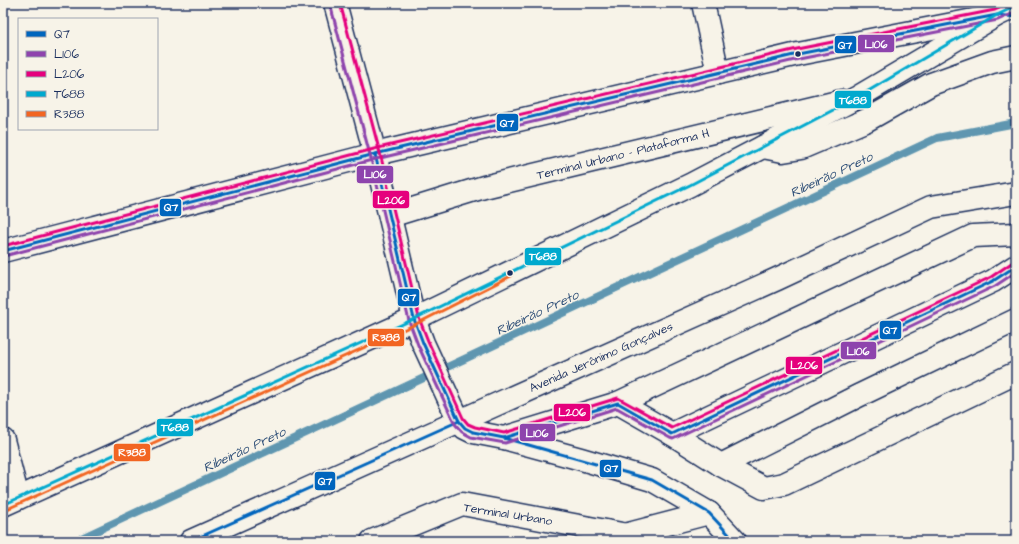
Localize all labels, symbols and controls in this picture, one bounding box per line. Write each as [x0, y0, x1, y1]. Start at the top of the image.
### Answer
legend [18, 18, 158, 130]
text: Q7 [54, 26, 71, 43]
line badge: L106 [857, 34, 895, 53]
line badge: Q7 [834, 35, 857, 54]
text: L106 [865, 37, 888, 52]
text: Q7 [838, 38, 853, 53]
text: L106 [54, 46, 79, 63]
unlabelled marker [793, 49, 803, 59]
text: L206 [54, 66, 85, 83]
text: T688 [54, 86, 85, 103]
line badge: T688 [834, 90, 872, 109]
text: T688 [838, 93, 868, 108]
text: R388 [54, 106, 84, 123]
line badge: Q7 [496, 113, 519, 132]
text: Q7 [500, 116, 515, 131]
street label: Terminal Urbano - Plataforma H [535, 125, 711, 184]
water label: Ribeirão Preto [787, 147, 877, 202]
line badge: L106 [356, 165, 394, 184]
text: L106 [364, 167, 387, 182]
line badge: L206 [372, 190, 410, 209]
text: L206 [377, 193, 405, 208]
line badge: Q7 [159, 198, 182, 217]
text: Q7 [164, 200, 179, 215]
line badge: T688 [524, 247, 562, 266]
text: T688 [528, 249, 558, 264]
unlabelled marker [505, 268, 515, 278]
water label: Ribeirão Preto [493, 285, 583, 340]
line badge: Q7 [397, 288, 420, 307]
text: Q7 [402, 290, 417, 305]
street label: Avenida Jerônimo Gonçalves [527, 318, 676, 397]
line badge: Q7 [879, 320, 902, 340]
text: Q7 [883, 323, 898, 338]
line badge: R388 [367, 328, 405, 347]
text: R388 [372, 330, 401, 345]
line badge: L106 [840, 341, 877, 360]
text: L106 [847, 344, 870, 359]
line badge: L206 [785, 356, 823, 375]
text: L206 [790, 358, 818, 373]
line badge: L206 [553, 403, 591, 422]
text: L206 [558, 405, 586, 420]
line badge: T688 [156, 418, 194, 437]
text: T688 [160, 420, 190, 435]
water label: Ribeirão Preto [200, 422, 290, 477]
line badge: L106 [519, 423, 556, 442]
text: L106 [526, 426, 549, 441]
line badge: R388 [113, 443, 151, 462]
text: R388 [118, 445, 147, 460]
line badge: Q7 [599, 459, 622, 478]
text: Q7 [604, 461, 619, 476]
line badge: Q7 [314, 471, 336, 491]
text: Q7 [318, 474, 333, 489]
street label: Terminal Urbano [462, 499, 554, 530]

